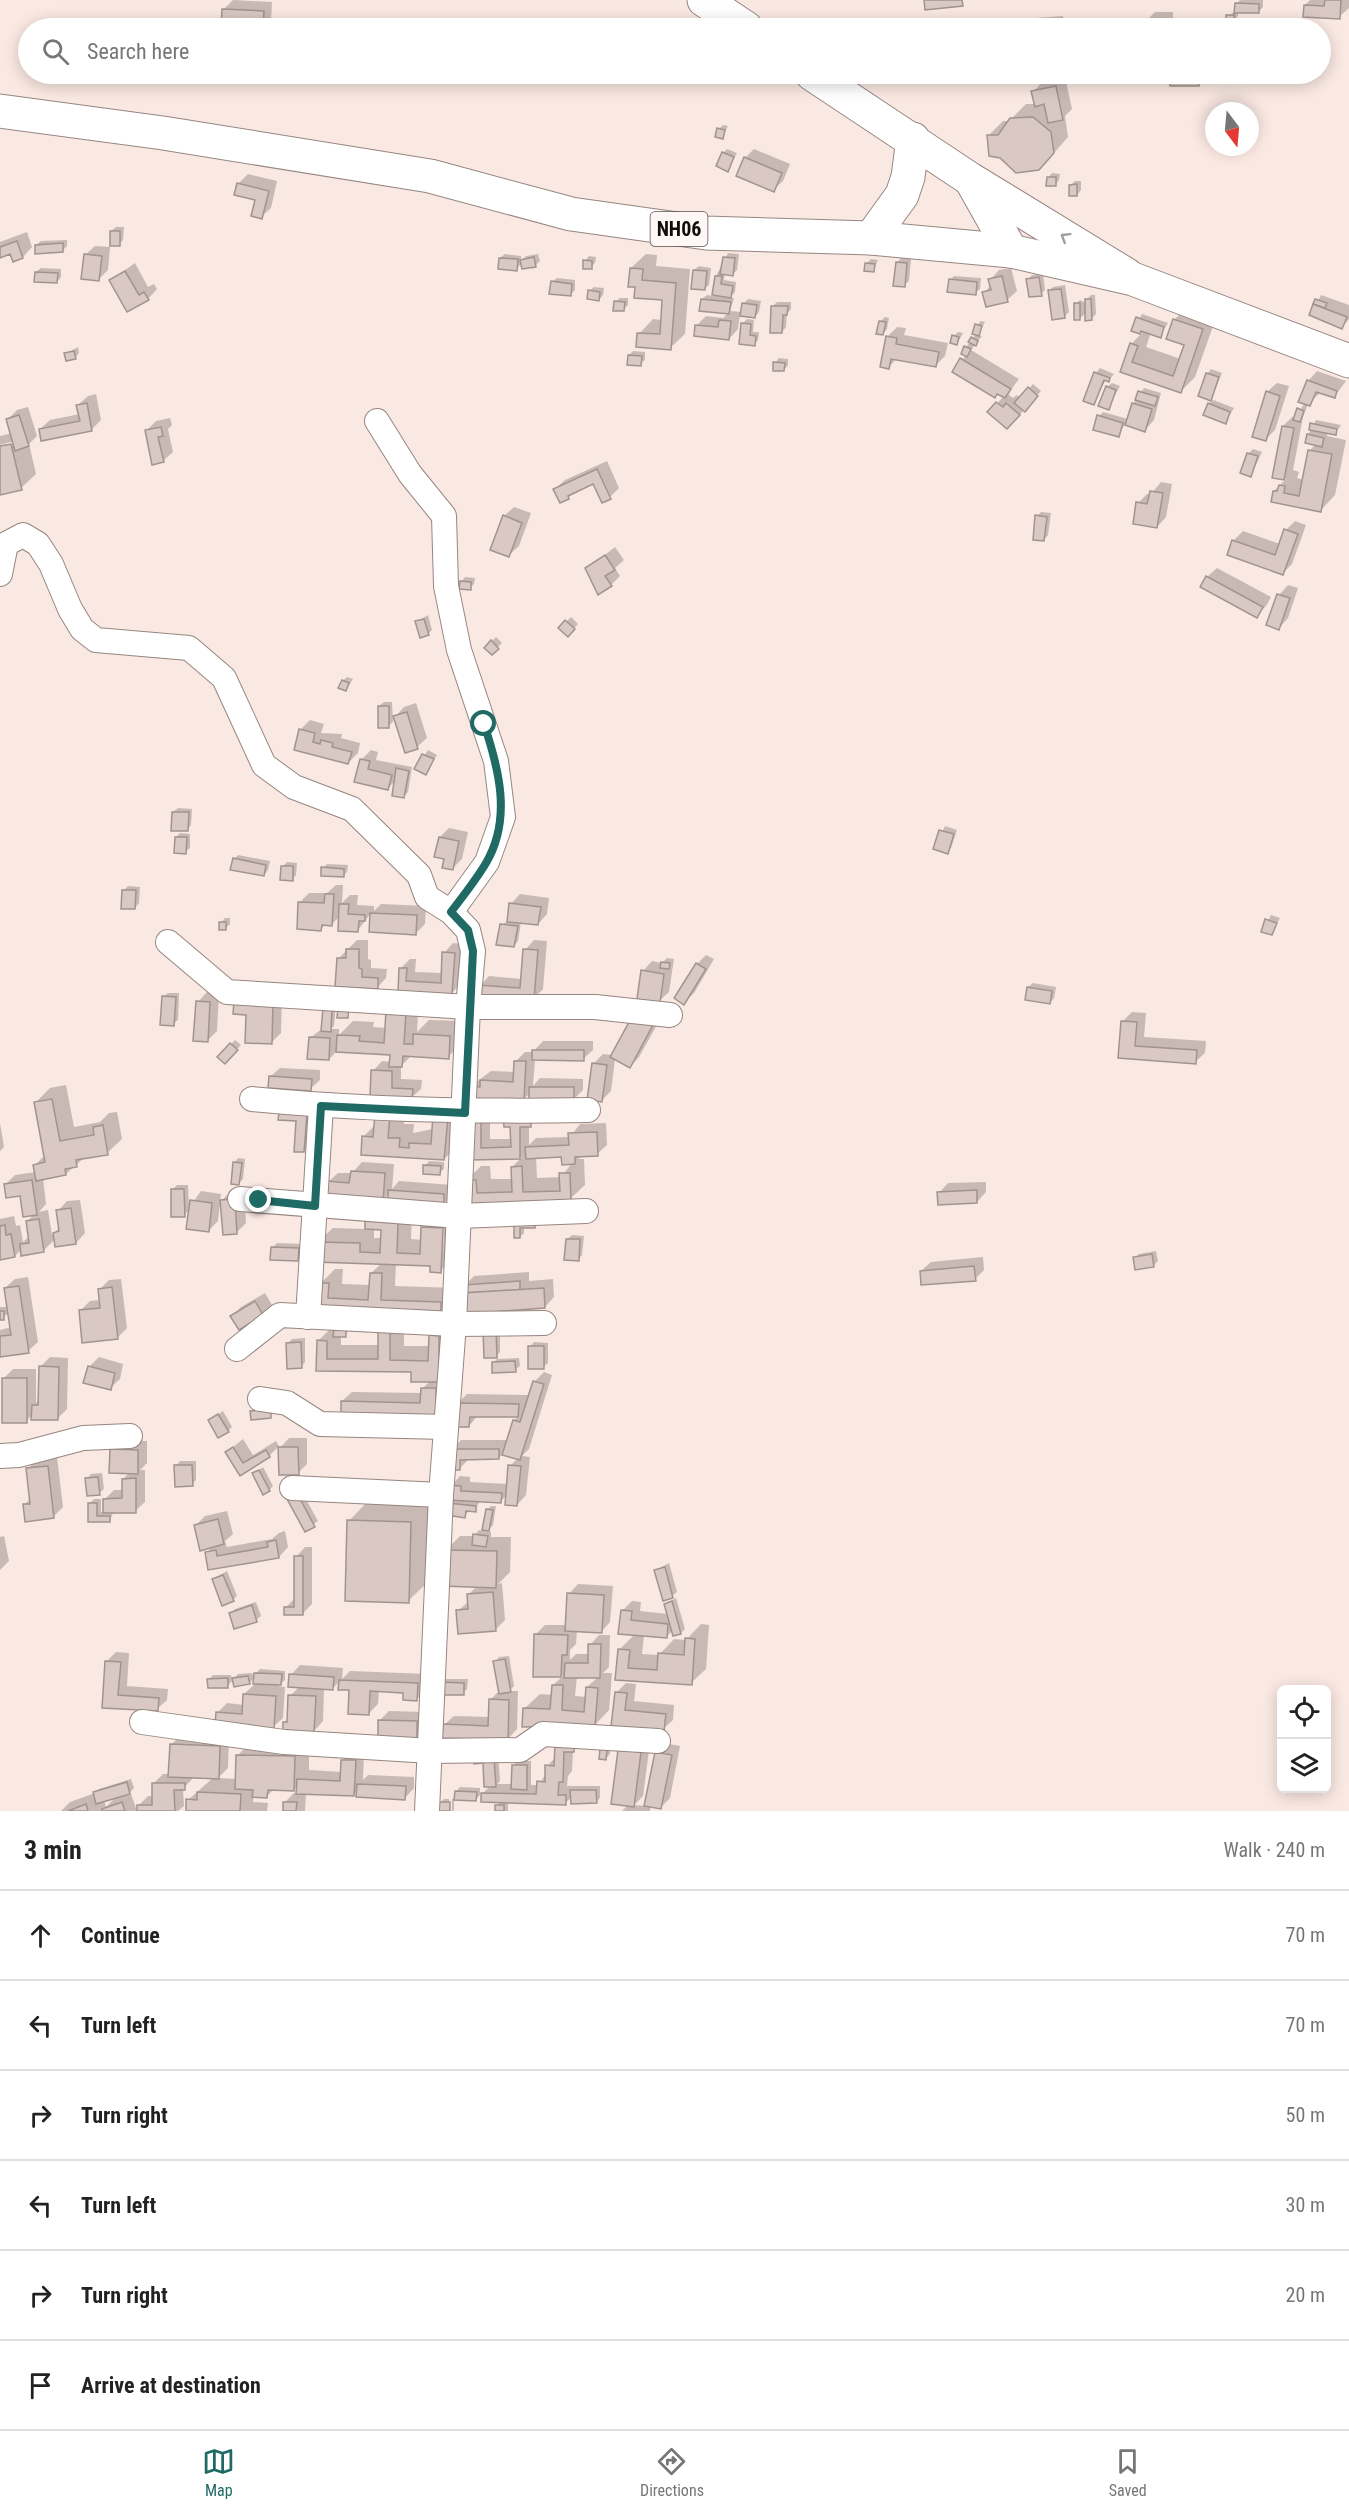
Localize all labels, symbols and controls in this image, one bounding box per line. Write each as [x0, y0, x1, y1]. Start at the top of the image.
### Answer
search box [18, 18, 1331, 84]
icon: search [39, 35, 72, 68]
text: Search here [87, 39, 189, 64]
north arrow [1205, 102, 1259, 156]
road number: NH06 [650, 212, 708, 246]
one-way arrow [1061, 233, 1071, 245]
route start [470, 710, 496, 736]
route end [245, 1186, 271, 1212]
map controls [1277, 1685, 1331, 1793]
button: locate [1277, 1685, 1331, 1739]
button: layers [1277, 1739, 1331, 1793]
text: 3 min [24, 1835, 82, 1865]
text: Walk · 240 m [1224, 1838, 1325, 1862]
icon: ahead [24, 1919, 57, 1952]
text: Continue [81, 1923, 160, 1948]
text: 70 m [1286, 1923, 1325, 1947]
icon: left [24, 2009, 57, 2042]
text: Turn left [81, 2013, 156, 2038]
text: 70 m [1286, 2013, 1325, 2037]
icon: right [24, 2099, 57, 2132]
text: Turn right [81, 2103, 168, 2128]
text: 50 m [1286, 2103, 1325, 2127]
icon: left [24, 2189, 57, 2222]
text: Turn left [81, 2193, 156, 2218]
text: 30 m [1286, 2193, 1325, 2217]
icon: right [24, 2279, 57, 2312]
text: Turn right [81, 2283, 168, 2308]
text: 20 m [1286, 2283, 1325, 2307]
icon: arrive [24, 2369, 57, 2402]
text: Arrive at destination [81, 2373, 261, 2398]
tab: Map [202, 2445, 235, 2500]
tab: Directions [640, 2445, 704, 2500]
tab: Saved [1109, 2445, 1147, 2500]

